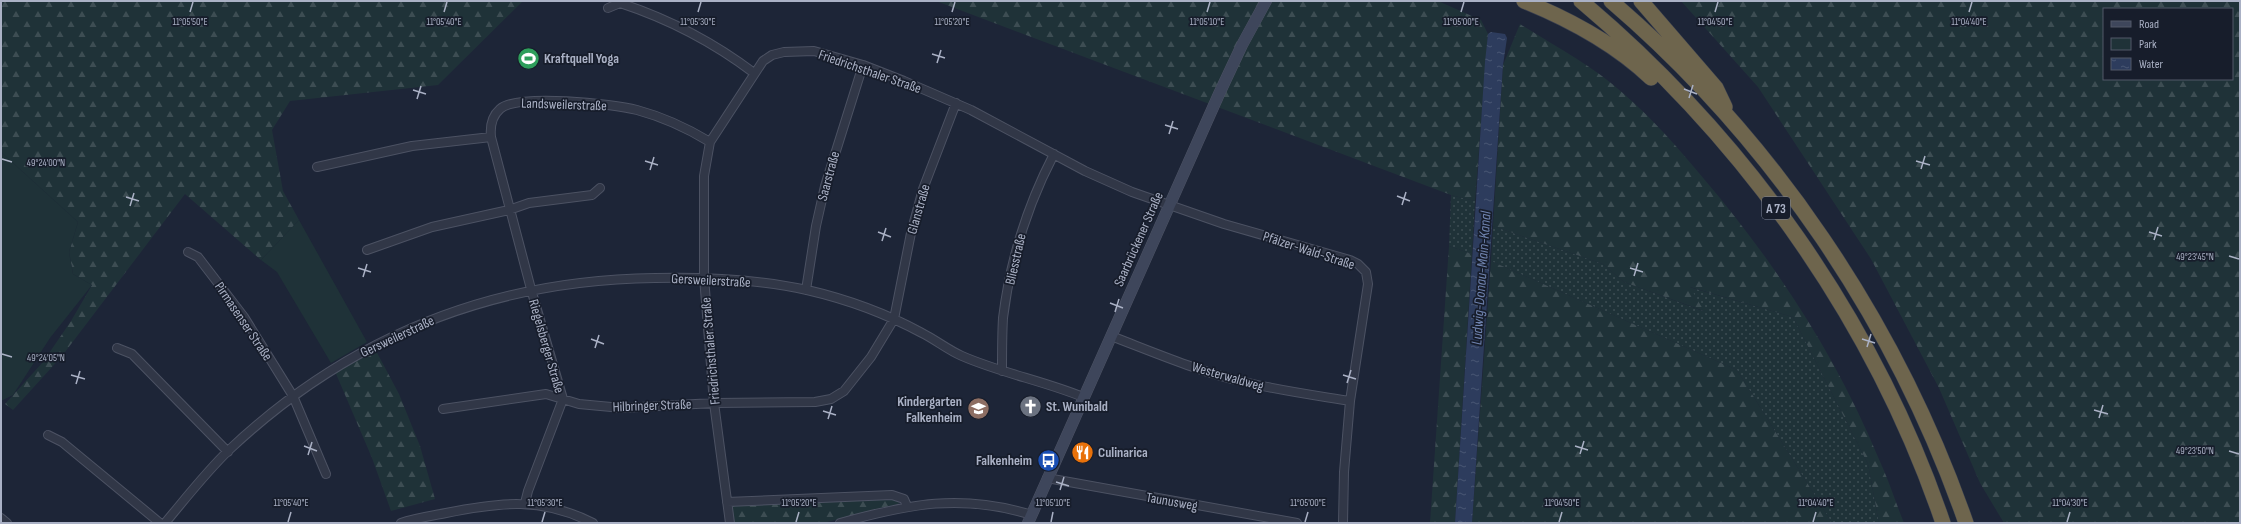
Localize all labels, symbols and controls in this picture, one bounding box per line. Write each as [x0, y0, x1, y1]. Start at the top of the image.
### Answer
legend [2103, 8, 2233, 80]
text: 11°05'50"E [172, 16, 208, 28]
text: 11°05'40"E [426, 16, 462, 28]
text: 11°05'30"E [680, 16, 716, 28]
text: 11°05'20"E [934, 16, 970, 28]
text: 11°05'10"E [1190, 16, 1224, 28]
text: 11°05'00"E [1443, 16, 1479, 28]
text: 11°04'50"E [1697, 16, 1733, 28]
text: 11°04'40"E [1951, 16, 1987, 28]
text: Road [2139, 17, 2159, 32]
text: Park [2139, 37, 2157, 52]
sports icon: Kraftquell Yoga [515, 45, 541, 71]
street label: Friedrichsthaler Straße [816, 46, 924, 97]
place label: Kraftquell Yoga [544, 50, 619, 67]
text: Water [2139, 57, 2163, 72]
street label: Landsweilerstraße [521, 95, 607, 114]
street label: Saarstraße [814, 150, 843, 203]
text: 49°24'00"N [27, 157, 65, 169]
street label: Glanstraße [903, 182, 934, 236]
street label: Saarbrückener Straße [1110, 189, 1167, 289]
road number: A 73 [1762, 197, 1790, 219]
water label: Ludwig-Donau-Main-Kanal [1467, 209, 1496, 346]
street label: Pfälzer-Wald-Straße [1261, 228, 1357, 273]
street label: Bliesstraße [1001, 232, 1030, 286]
text: 49°23'45"N [2176, 251, 2214, 263]
street label: Gersweilerstraße [671, 270, 751, 291]
street label: Pirmasenser Straße [211, 279, 276, 364]
street label: Riegelsberger Straße [525, 297, 568, 395]
street label: Friedrichsthaler Straße [697, 297, 724, 405]
street label: Gersweilerstraße [358, 312, 437, 361]
text: 49°24'05"N [27, 352, 65, 364]
street label: Westerwaldweg [1190, 358, 1266, 395]
place label: Kindergarten Falkenheim [897, 393, 962, 426]
church icon: St. Wunibald [1017, 393, 1043, 419]
street label: Hilbringer Straße [612, 396, 692, 415]
school or university icon: Kindergarten Falkenheim [965, 396, 991, 422]
place label: St. Wunibald [1046, 398, 1108, 415]
restaurant icon: Culinarica [1070, 439, 1096, 465]
place label: Culinarica [1098, 444, 1148, 461]
text: 49°23'50"N [2176, 445, 2214, 457]
bus stop icon: Falkenheim [1035, 447, 1061, 473]
place label: Falkenheim [976, 452, 1032, 469]
street label: Taunusweg [1145, 489, 1199, 514]
text: 11°05'40"E [273, 497, 309, 509]
text: 11°05'30"E [527, 497, 563, 509]
text: 11°05'20"E [781, 497, 817, 509]
text: 11°05'10"E [1036, 497, 1070, 509]
text: 11°05'00"E [1290, 497, 1326, 509]
text: 11°04'50"E [1544, 497, 1580, 509]
text: 11°04'40"E [1798, 497, 1834, 509]
text: 11°04'30"E [2052, 497, 2088, 509]

